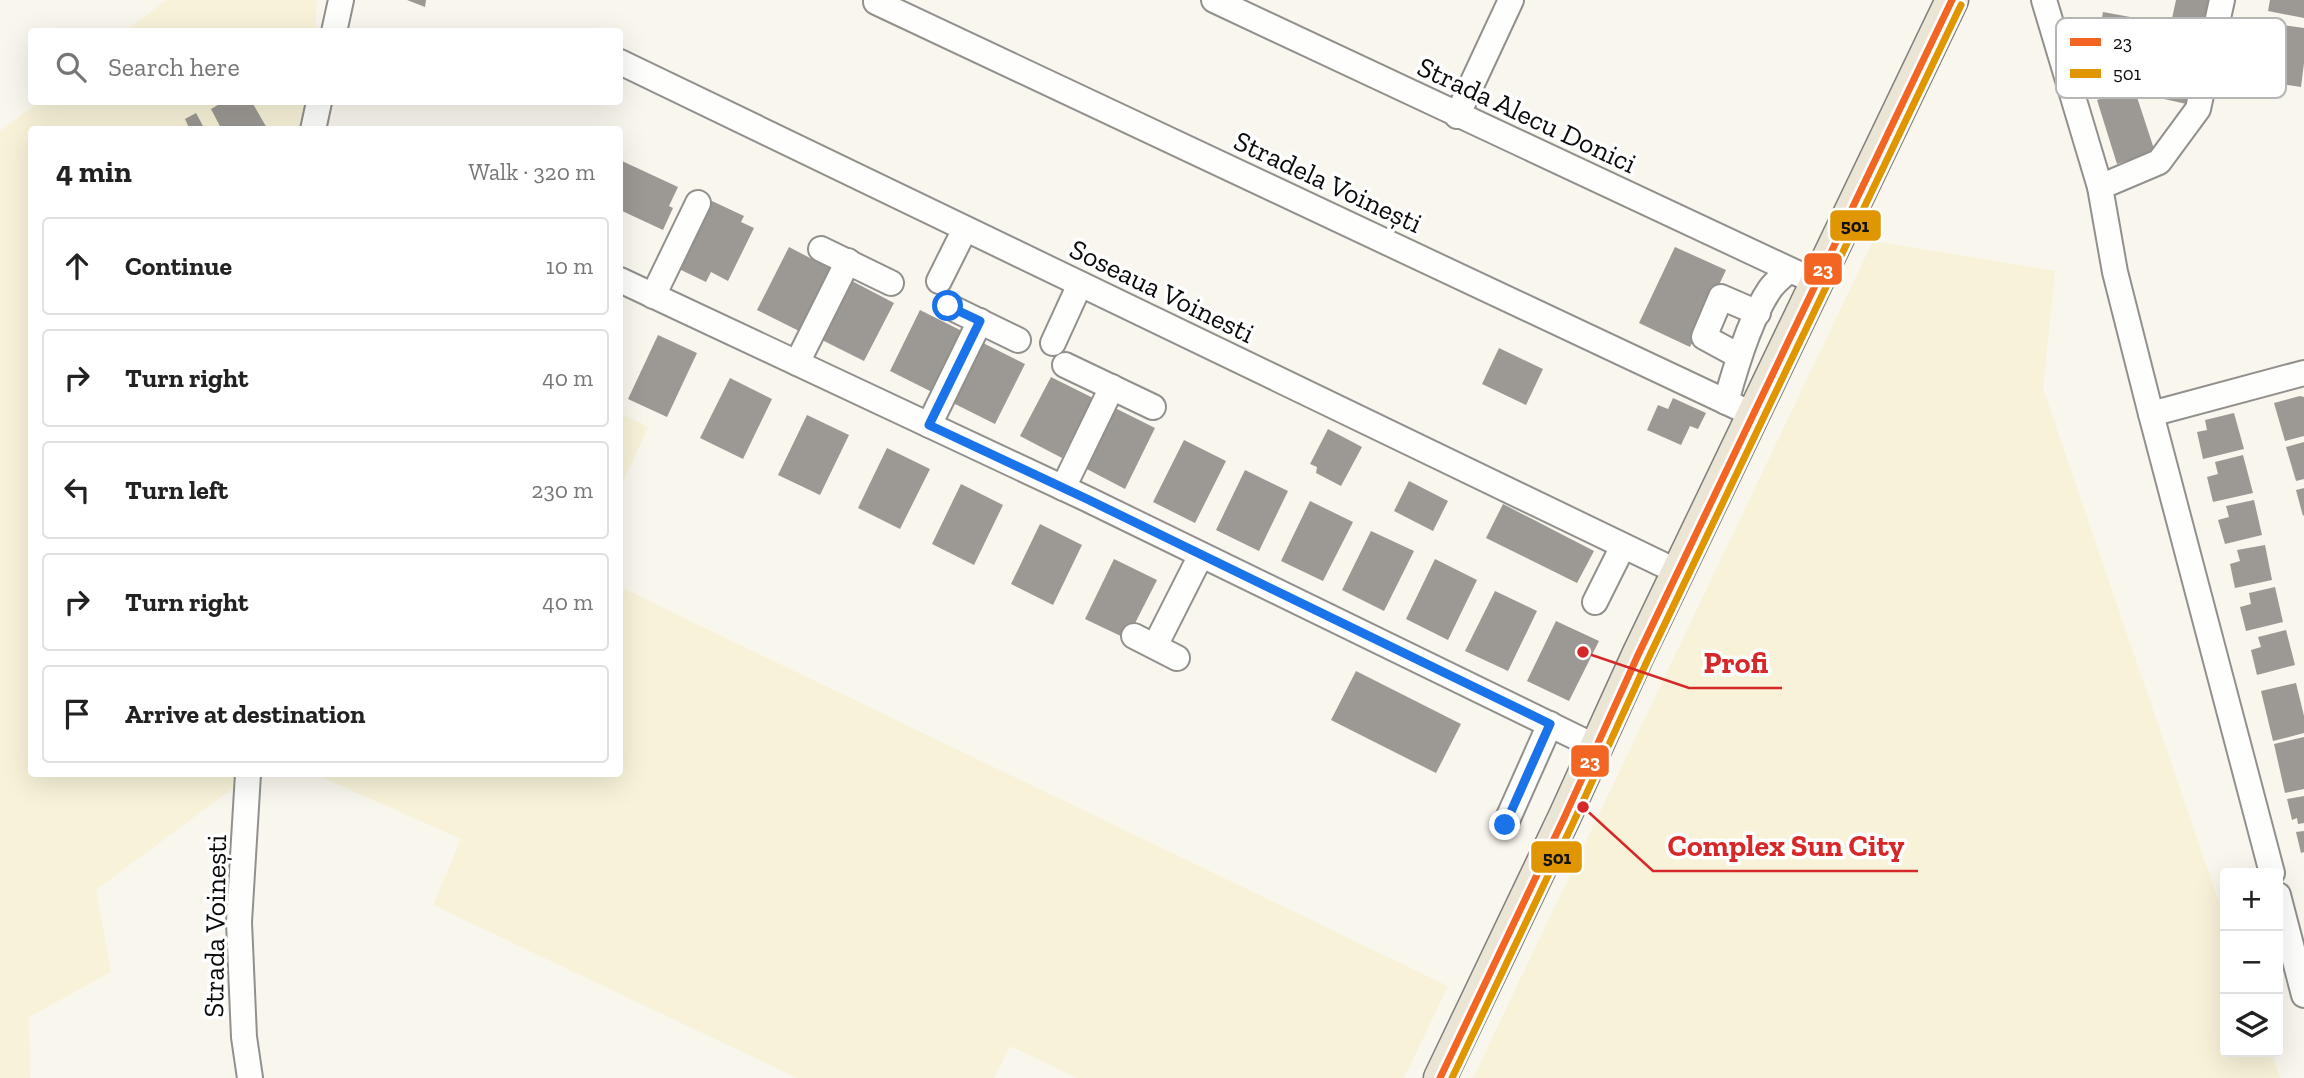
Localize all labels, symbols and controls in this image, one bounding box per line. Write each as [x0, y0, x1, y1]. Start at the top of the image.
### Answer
legend [2056, 18, 2286, 98]
search box [28, 28, 623, 105]
text: 23 [2113, 31, 2132, 54]
icon: search [52, 48, 90, 86]
street label: Strada Alecu Donici [1412, 50, 1642, 180]
text: Search here [108, 51, 240, 83]
text: 501 [2113, 62, 2141, 85]
street label: Stradela Voinești [1229, 124, 1427, 240]
text: 4 min [56, 154, 132, 190]
text: Walk · 320 m [468, 158, 595, 186]
line badge: 501 [1829, 209, 1882, 242]
text: 501 [1841, 214, 1870, 237]
street label: Soseaua Voinesti [1064, 232, 1260, 350]
icon: ahead [58, 247, 96, 285]
text: Continue [125, 250, 232, 282]
text: 10 m [546, 252, 593, 280]
line badge: 23 [1803, 252, 1843, 286]
text: 23 [1813, 258, 1833, 281]
route start [932, 290, 963, 321]
icon: right [58, 359, 96, 397]
text: Turn right [125, 362, 248, 394]
text: 40 m [542, 364, 593, 392]
icon: left [58, 471, 96, 509]
text: Turn left [125, 474, 228, 506]
text: 230 m [532, 476, 593, 504]
icon: right [58, 583, 96, 621]
text: Turn right [125, 586, 248, 618]
text: 40 m [542, 588, 593, 616]
callout: Profi [1689, 637, 1782, 688]
text: Profi [1704, 645, 1768, 681]
icon: arrive [58, 695, 96, 733]
text: Arrive at destination [125, 698, 365, 730]
line badge: 23 [1570, 744, 1610, 778]
text: 23 [1580, 750, 1600, 773]
route end [1489, 809, 1520, 840]
callout: Complex Sun City [1653, 820, 1918, 871]
text: Complex Sun City [1668, 828, 1904, 864]
street label: Strada Voinești [197, 834, 233, 1018]
line badge: 501 [1530, 840, 1583, 874]
text: 501 [1543, 846, 1572, 869]
map controls [2220, 868, 2283, 1057]
button: + [2220, 868, 2283, 931]
button: − [2220, 931, 2283, 994]
button: layers [2220, 994, 2283, 1057]

